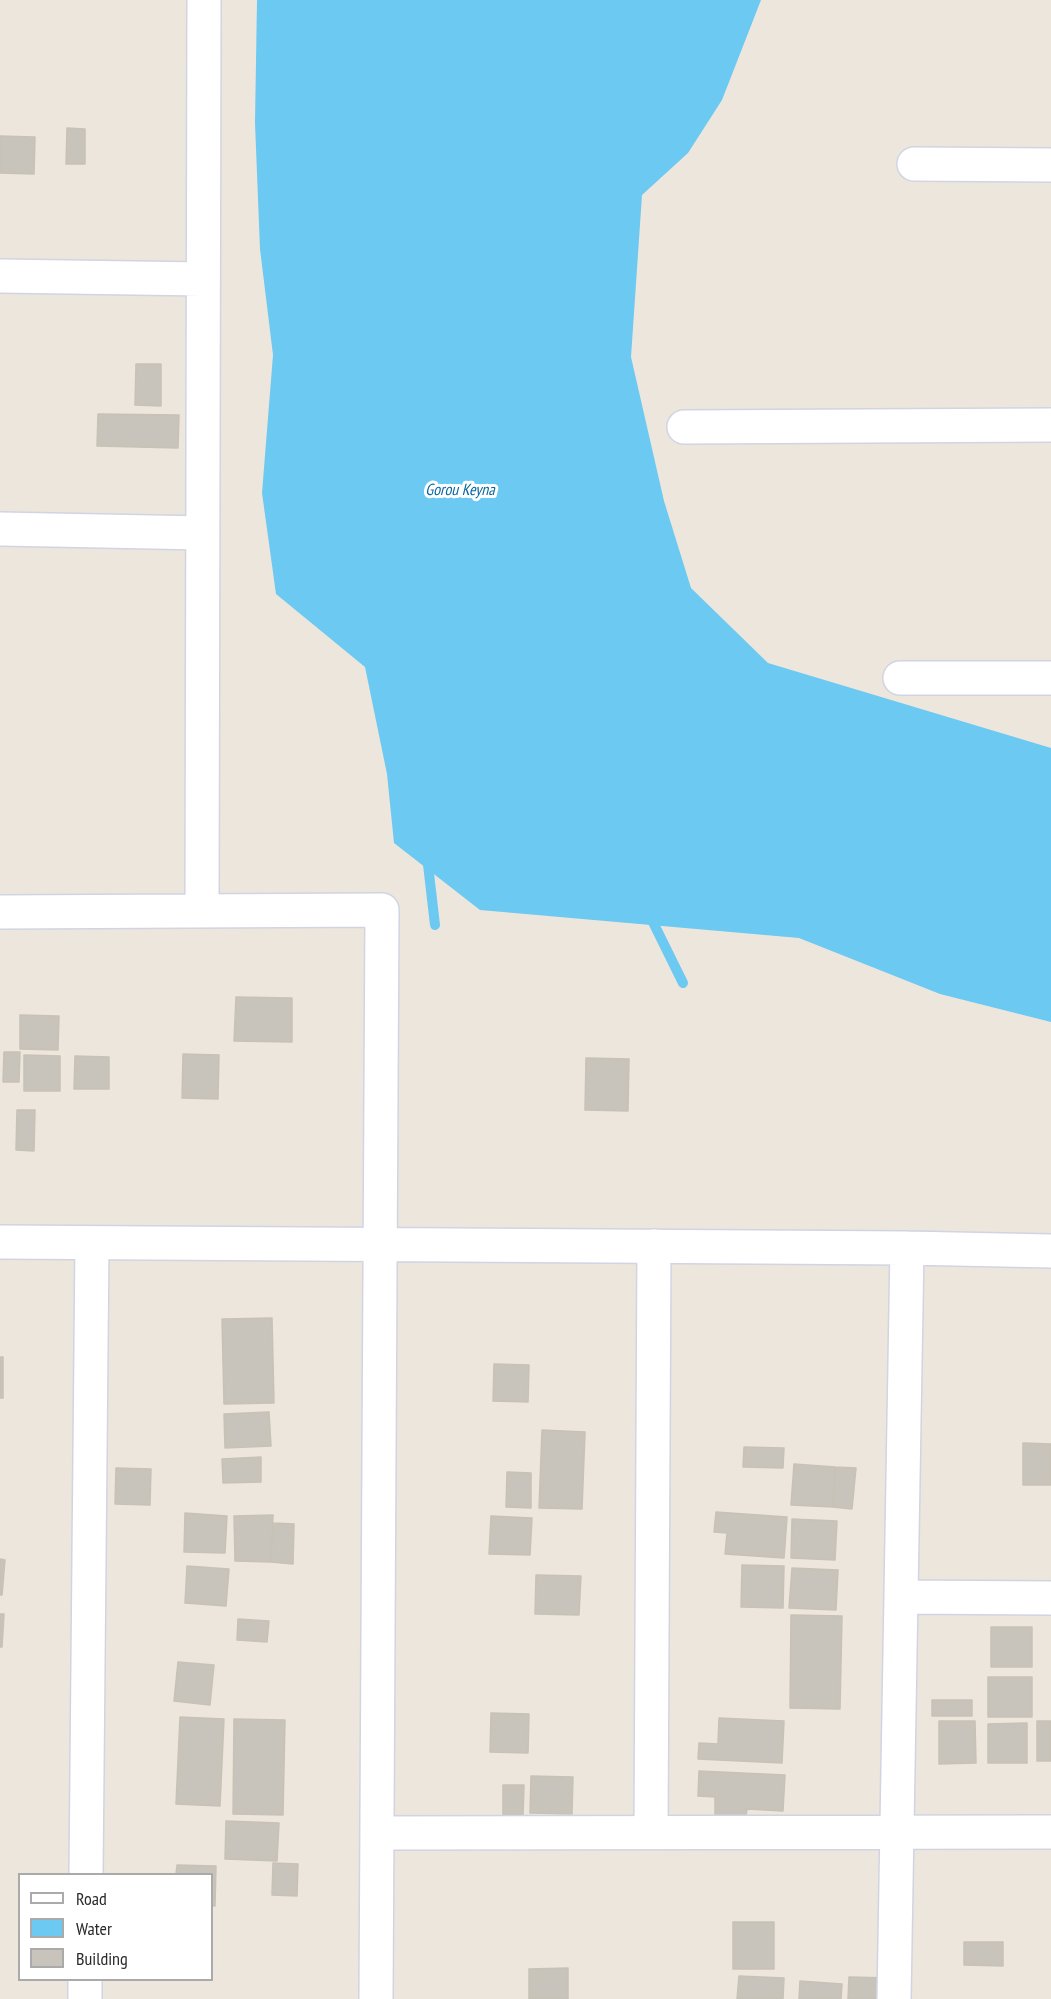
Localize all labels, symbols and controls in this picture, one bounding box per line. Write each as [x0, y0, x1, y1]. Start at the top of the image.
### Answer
water label: Gorou Keyna [425, 480, 495, 500]
legend [18, 1873, 213, 1981]
text: Road [76, 1887, 107, 1910]
text: Water [76, 1917, 112, 1940]
text: Building [76, 1947, 128, 1970]

